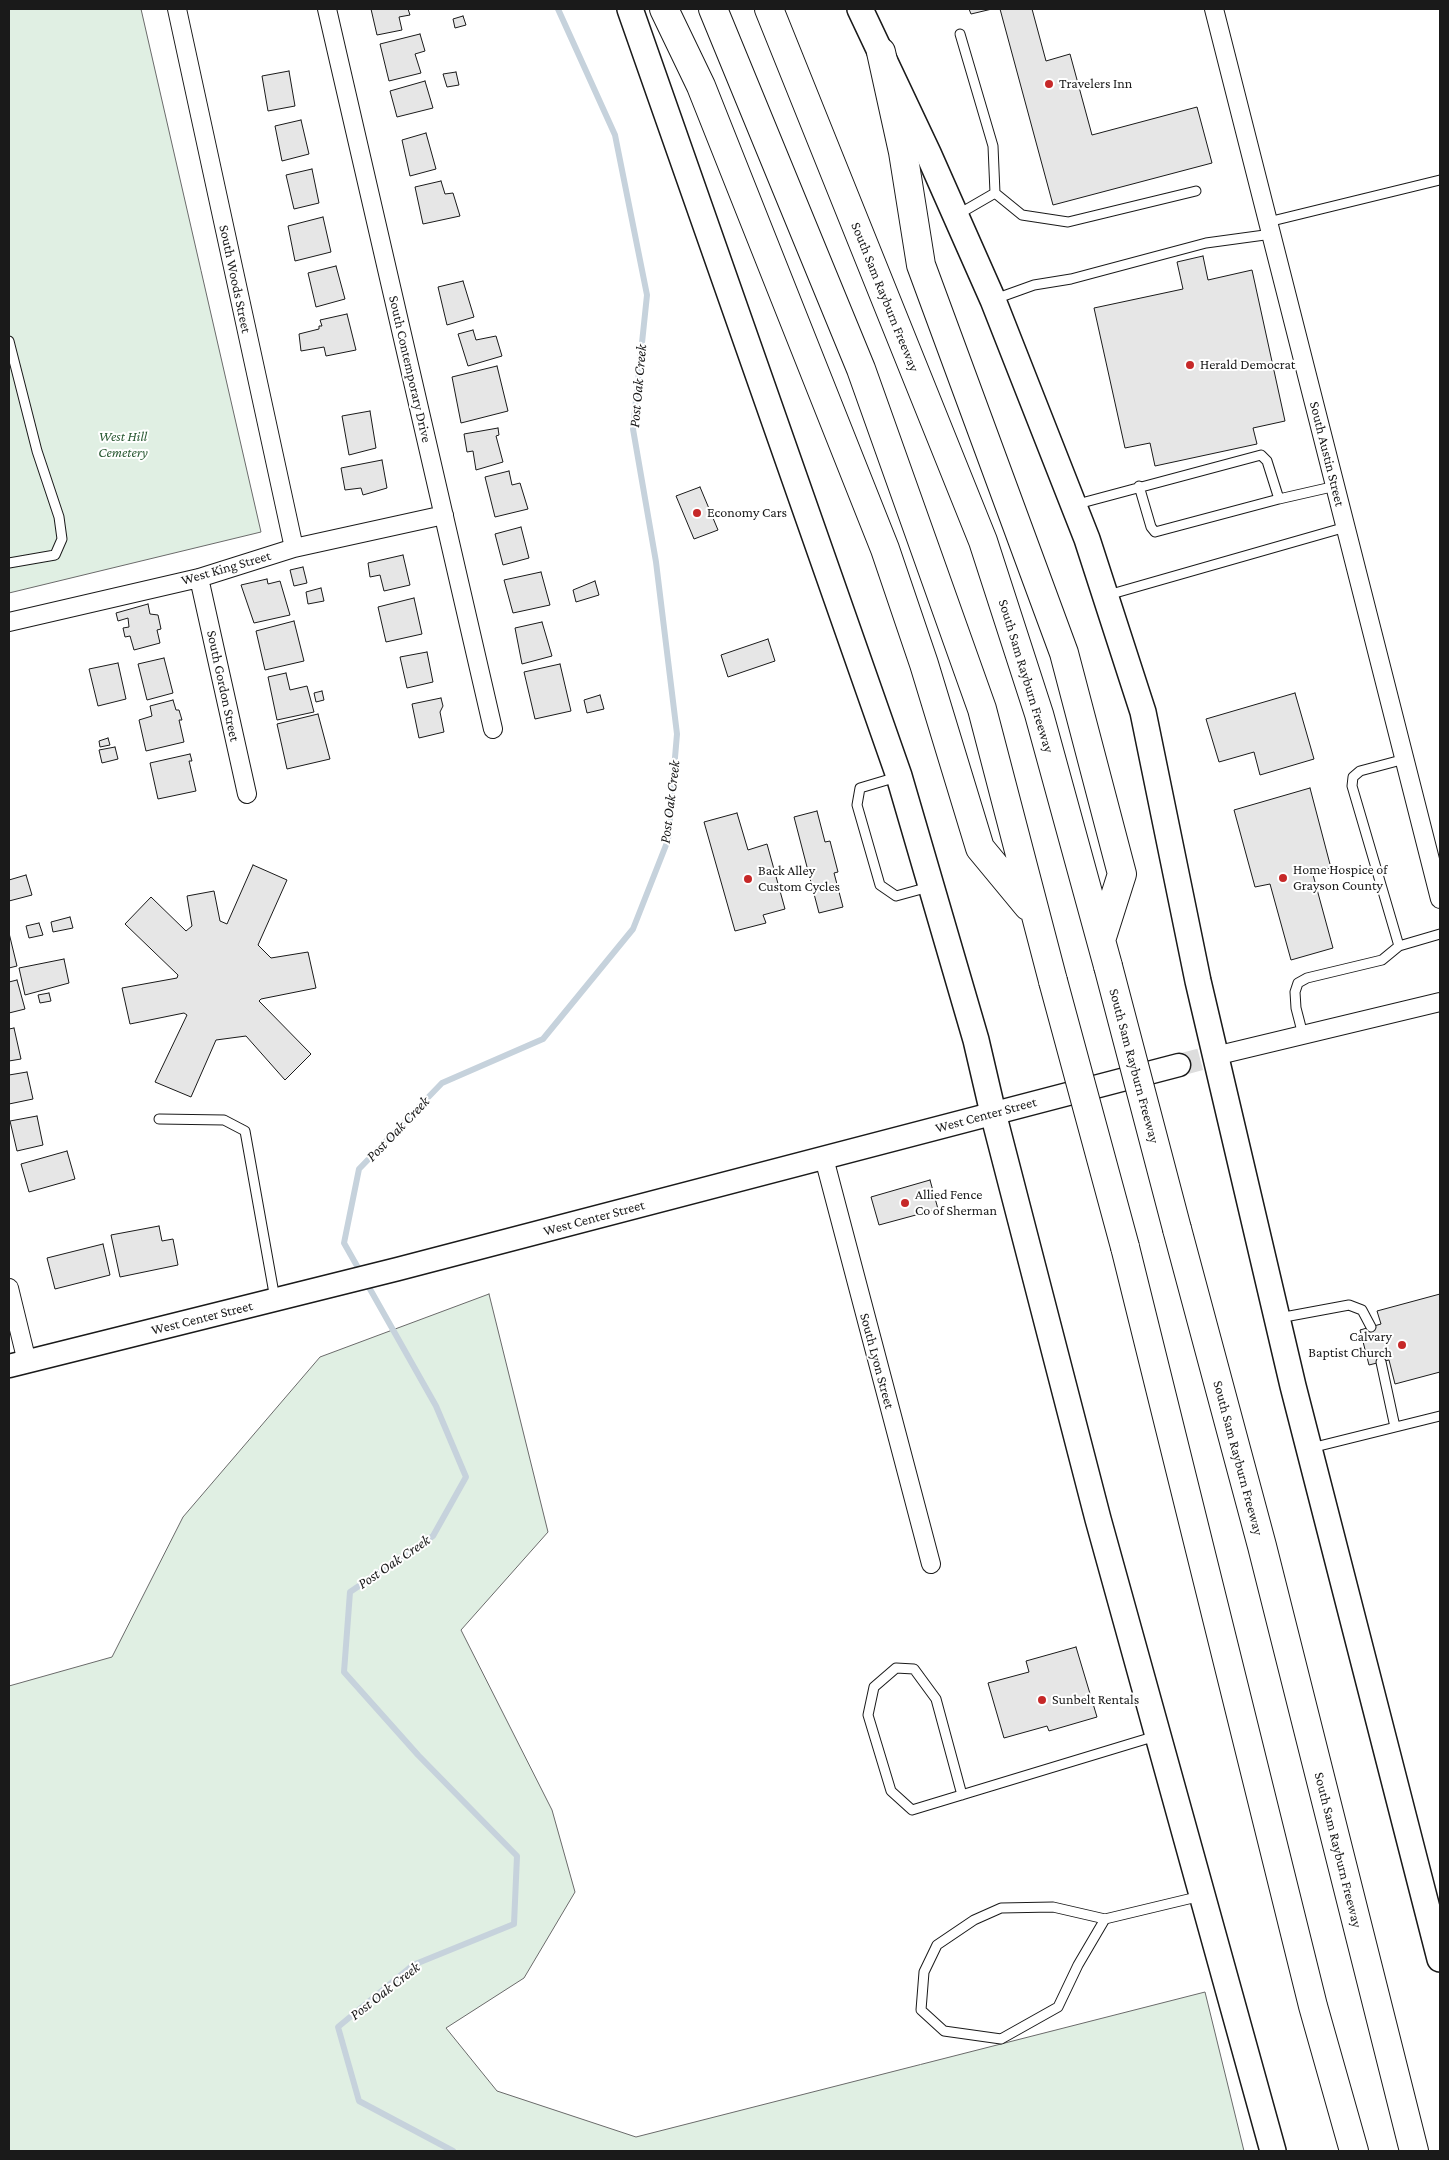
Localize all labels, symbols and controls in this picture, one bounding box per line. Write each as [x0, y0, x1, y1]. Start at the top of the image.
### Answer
place label: Travelers Inn [1059, 76, 1132, 92]
marker: Travelers Inn [1043, 78, 1055, 90]
street label: South Sam Rayburn Freeway [847, 220, 923, 374]
street label: South Woods Street [215, 223, 255, 335]
street label: South Contemporary Drive [385, 294, 435, 444]
water label: Post Oak Creek [625, 344, 651, 428]
place label: Herald Democrat [1200, 357, 1295, 373]
marker: Herald Democrat [1184, 359, 1196, 371]
street label: South Austin Street [1306, 400, 1348, 508]
park label: West Hill Cemetery [98, 429, 148, 462]
place label: Economy Cars [707, 505, 787, 521]
marker: Economy Cars [691, 507, 703, 519]
street label: West King Street [179, 547, 273, 589]
street label: South Sam Rayburn Freeway [995, 597, 1057, 755]
street label: South Gordon Street [203, 629, 243, 743]
water label: Post Oak Creek [656, 759, 684, 845]
place label: Home Hospice of Grayson County [1293, 862, 1387, 894]
place label: Back Alley Custom Cycles [758, 863, 840, 896]
marker: Home Hospice of Grayson County [1277, 872, 1289, 884]
marker: Back Alley Custom Cycles [742, 873, 754, 885]
street label: South Sam Rayburn Freeway [1105, 987, 1163, 1145]
water label: Post Oak Creek [362, 1093, 434, 1165]
street label: West Center Street [934, 1093, 1038, 1137]
place label: Allied Fence Co of Sherman [915, 1187, 997, 1220]
street label: West Center Street [542, 1196, 646, 1240]
marker: Allied Fence Co of Sherman [899, 1197, 911, 1209]
street label: West Center Street [149, 1297, 255, 1339]
street label: South Lyon Street [856, 1311, 898, 1411]
place label: Calvary Baptist Church [1308, 1329, 1392, 1361]
marker: Calvary Baptist Church [1396, 1339, 1408, 1351]
street label: South Sam Rayburn Freeway [1209, 1379, 1267, 1537]
water label: Post Oak Creek [354, 1531, 434, 1593]
place label: Sunbelt Rentals [1052, 1692, 1139, 1708]
marker: Sunbelt Rentals [1036, 1694, 1048, 1706]
street label: South Sam Rayburn Freeway [1311, 1771, 1365, 1929]
water label: Post Oak Creek [346, 1958, 424, 2024]

